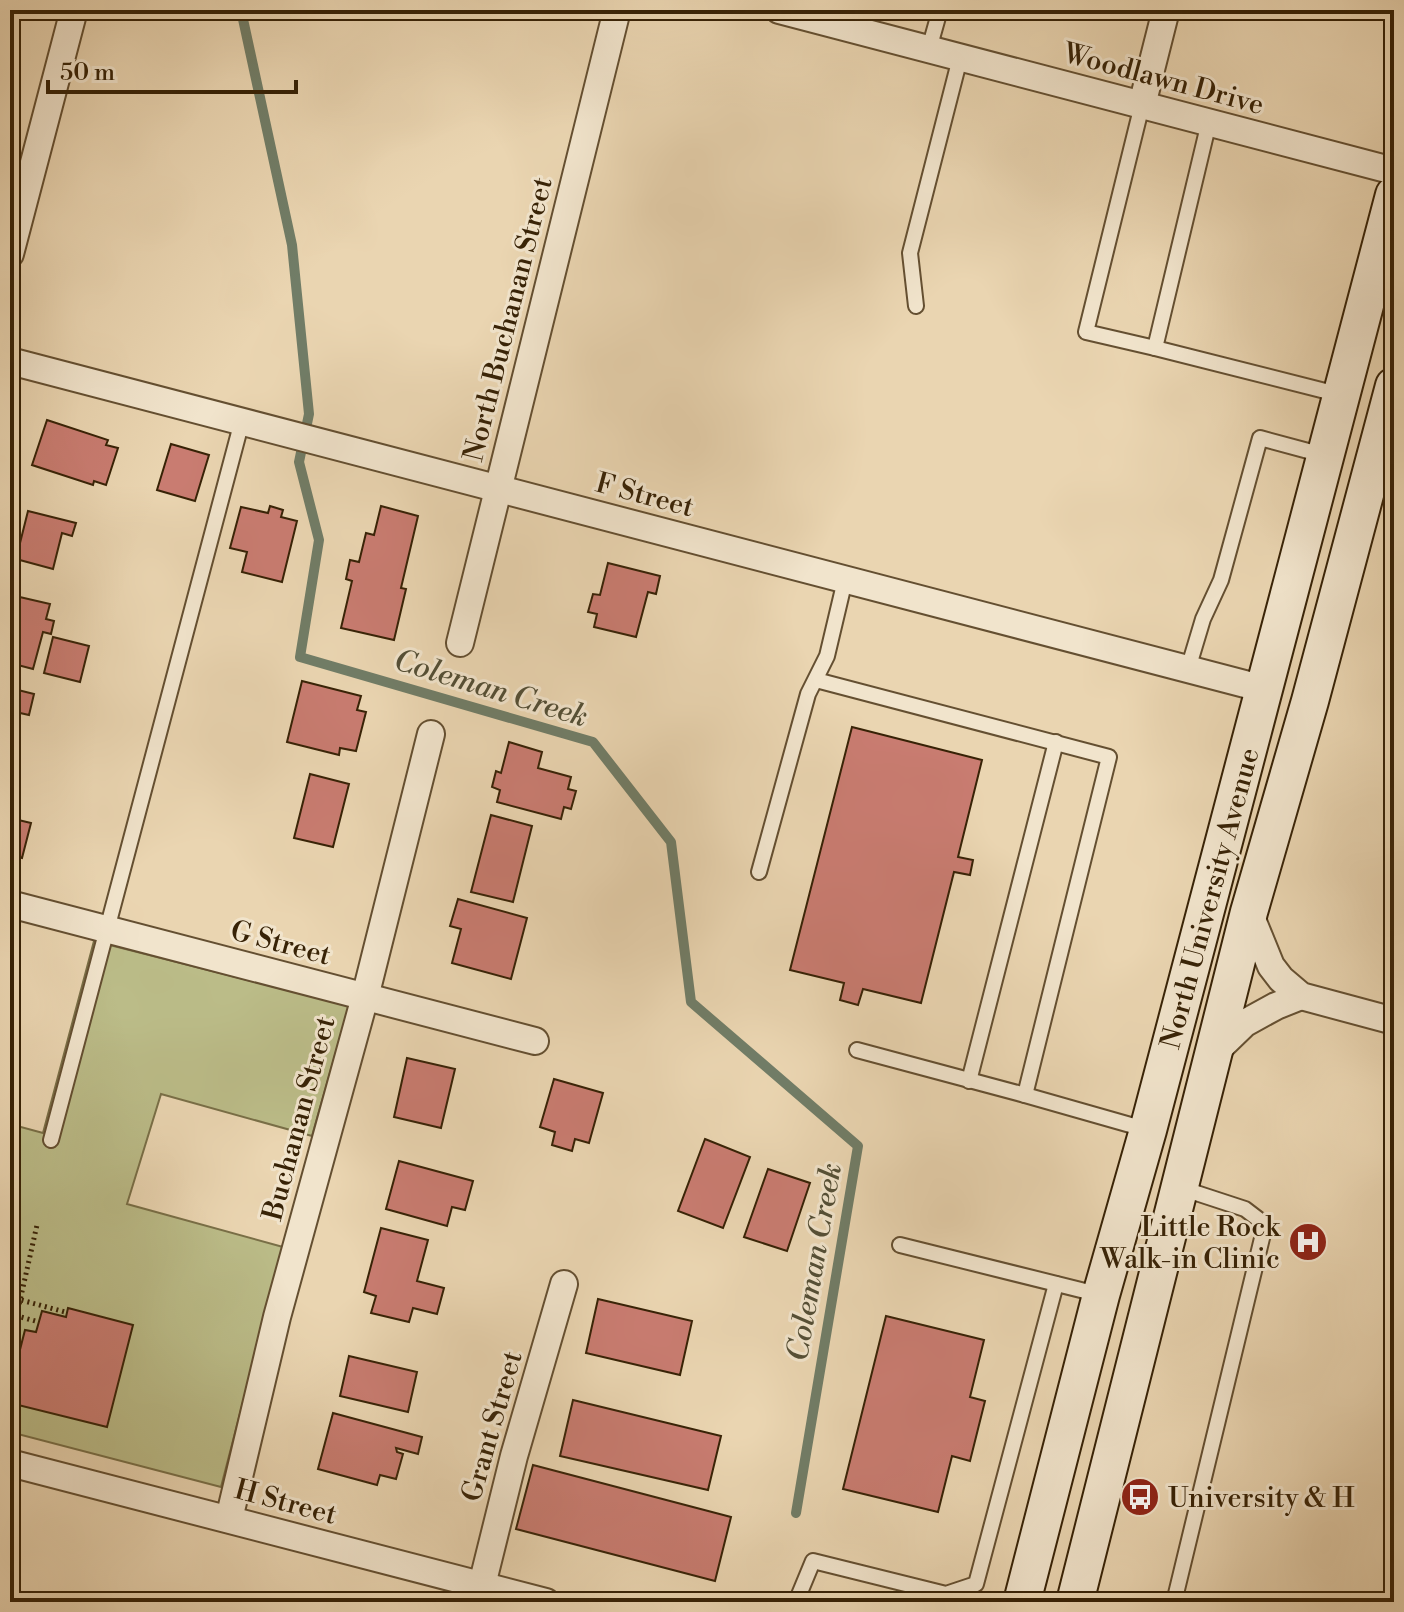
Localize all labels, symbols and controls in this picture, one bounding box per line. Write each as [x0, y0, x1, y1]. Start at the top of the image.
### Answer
street label: Woodlawn Drive [1059, 36, 1268, 123]
scale bar [48, 44, 296, 94]
text: 50 m [60, 58, 115, 88]
street label: North Buchanan Street [456, 174, 561, 465]
street label: F Street [592, 466, 698, 525]
water label: Coleman Creek [389, 641, 592, 736]
street label: North University Avenue [1153, 744, 1267, 1053]
street label: G Street [227, 913, 335, 974]
street label: Buchanan Street [255, 1012, 344, 1225]
water label: Coleman Creek [779, 1160, 851, 1364]
place label: Little Rock Walk-in Clinic [1099, 1210, 1281, 1277]
hospital icon: Little Rock Walk-in Clinic [1287, 1221, 1329, 1263]
street label: Grant Street [454, 1347, 531, 1506]
street label: H Street [231, 1472, 341, 1533]
bus stop icon: University & H [1119, 1476, 1161, 1518]
place label: University & H [1168, 1481, 1355, 1516]

